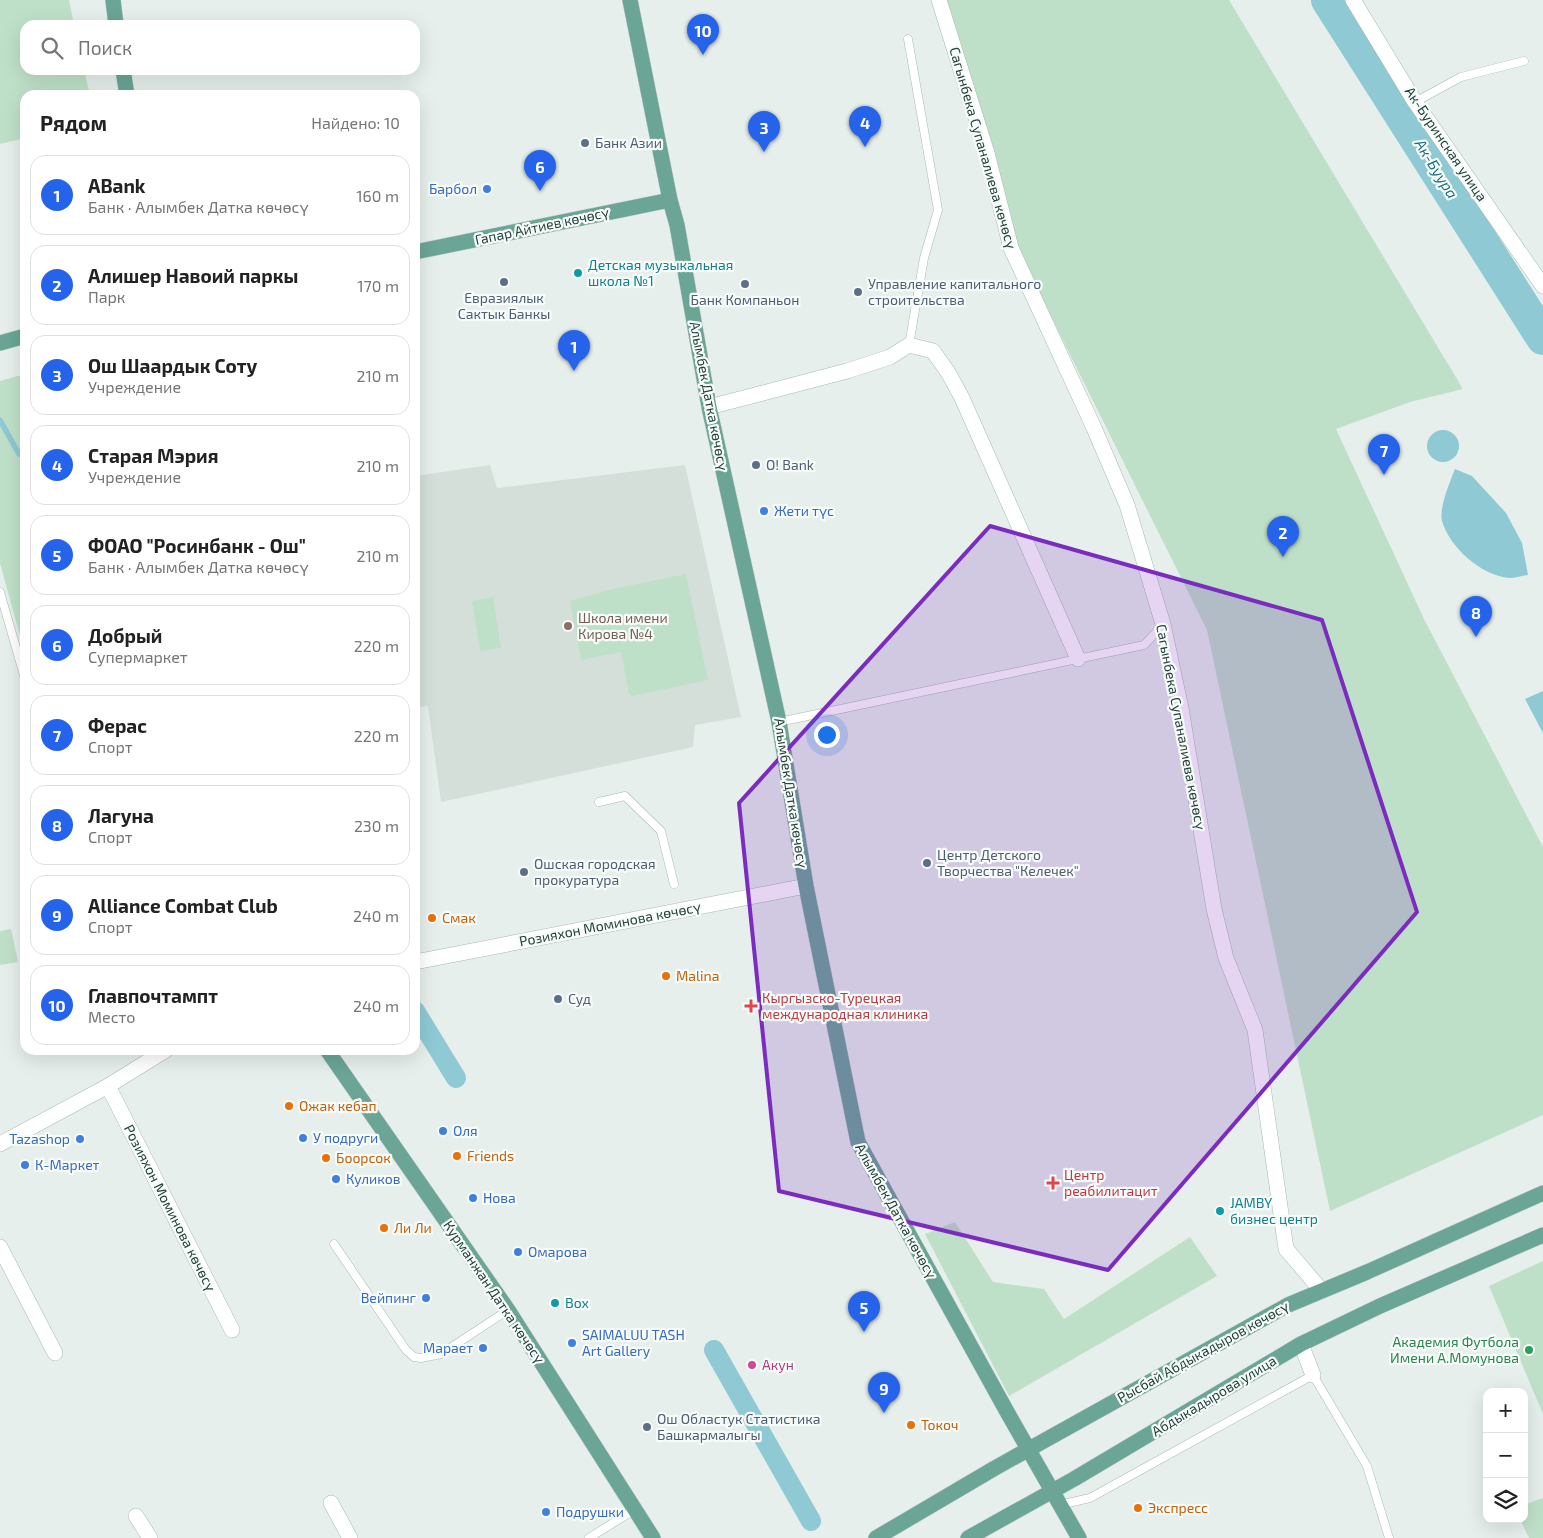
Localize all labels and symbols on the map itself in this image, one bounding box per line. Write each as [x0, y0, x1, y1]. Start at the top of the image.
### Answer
pin: 10 [687, 14, 719, 55]
street label: Сагынбека Супаналиева көчөсү [946, 45, 1021, 251]
street label: Ак-Буринская улица [1402, 83, 1491, 204]
pin: 4 [849, 106, 881, 147]
pin: 3 [748, 111, 780, 152]
place label: Банк Азии [595, 134, 662, 151]
water label: Ак-Буура [1411, 135, 1462, 201]
marker: Банк Азии [579, 137, 591, 149]
pin: 6 [524, 150, 556, 191]
place label: Барбол [429, 180, 477, 197]
marker: Барбол [481, 183, 493, 195]
street label: Гапар Айтиев көчөсү [473, 203, 611, 248]
place label: Детская музыкальная школа №1 [588, 256, 733, 289]
marker: Детская музыкальная школа №1 [572, 267, 584, 279]
place label: Управление капитального строительства [868, 275, 1041, 308]
marker: Евразиялык Сактык Банкы [498, 276, 510, 288]
marker: Банк Компаньон [739, 278, 751, 290]
marker: Управление капитального строительства [852, 286, 864, 298]
place label: Евразиялык Сактык Банкы [458, 289, 550, 322]
place label: Банк Компаньон [691, 291, 799, 308]
street label: Алымбек Датка көчөсү [687, 320, 732, 472]
pin: 1 [558, 330, 590, 371]
pin: 7 [1368, 434, 1400, 475]
place label: О! Bank [766, 456, 814, 473]
marker: О! Bank [750, 459, 762, 471]
place label: Жети түс [774, 502, 834, 519]
marker: Жети түс [758, 505, 770, 517]
pin: 2 [1267, 516, 1299, 557]
pin: 8 [1460, 596, 1492, 637]
place label: Школа имени Кирова №4 [578, 609, 668, 642]
marker: Школа имени Кирова №4 [562, 620, 574, 632]
street label: Сагынбека Супаналиева көчөсү [1153, 622, 1210, 831]
street label: Алымбек Датка көчөсү [771, 717, 812, 869]
your location [814, 722, 840, 748]
place label: Центр Детского Творчества "Келечек" [937, 846, 1079, 879]
place label: Ошская городская прокуратура [534, 855, 656, 888]
marker: Центр Детского Творчества "Келечек" [921, 857, 933, 869]
marker: Ошская городская прокуратура [518, 866, 530, 878]
street label: Розияхон Моминова көчөсү [517, 898, 702, 949]
place label: Смак [442, 909, 476, 926]
marker: Смак [426, 912, 438, 924]
place label: Malina [676, 967, 719, 984]
marker: Malina [660, 970, 672, 982]
place label: Кыргызско-Турецкая международная клиника [762, 989, 928, 1022]
place label: Суд [568, 990, 591, 1007]
marker: Суд [552, 993, 564, 1005]
marker: Кыргызско-Турецкая международная клиника [744, 999, 758, 1013]
place label: Ожак кебап [299, 1097, 377, 1114]
marker: Ожак кебап [283, 1100, 295, 1112]
street label: Розияхон Моминова көчөсү [121, 1122, 220, 1294]
place label: Оля [453, 1122, 478, 1139]
marker: Оля [437, 1125, 449, 1137]
place label: У подруги [313, 1129, 378, 1146]
place label: Tazashop [9, 1130, 70, 1147]
marker: У подруги [297, 1132, 309, 1144]
marker: Tazashop [74, 1133, 86, 1145]
street label: Алымбек Датка көчөсү [852, 1140, 941, 1281]
place label: Friends [467, 1147, 514, 1164]
place label: Боорсок [336, 1149, 391, 1166]
marker: Friends [451, 1150, 463, 1162]
marker: Боорсок [320, 1152, 332, 1164]
place label: К-Маркет [35, 1156, 99, 1173]
marker: К-Маркет [19, 1159, 31, 1171]
place label: Центр реабилитацит [1064, 1166, 1158, 1199]
place label: Куликов [346, 1170, 400, 1187]
marker: Куликов [330, 1173, 342, 1185]
marker: Центр реабилитацит [1046, 1176, 1060, 1190]
place label: Нова [483, 1189, 516, 1206]
marker: Нова [467, 1192, 479, 1204]
place label: JAMBY бизнес центр [1230, 1194, 1318, 1227]
marker: JAMBY бизнес центр [1214, 1205, 1226, 1217]
street label: Курманжан Датка көчөсү [440, 1217, 549, 1366]
place label: Ли Ли [394, 1219, 432, 1236]
marker: Ли Ли [378, 1222, 390, 1234]
place label: Омарова [528, 1243, 587, 1260]
marker: Омарова [512, 1246, 524, 1258]
place label: Вейпинг [361, 1289, 417, 1306]
pin: 5 [848, 1291, 880, 1332]
marker: Вейпинг [420, 1292, 432, 1304]
place label: Box [565, 1294, 589, 1311]
marker: Box [549, 1297, 561, 1309]
street label: Рысбай Абдыкадыров көчөсү [1114, 1297, 1292, 1406]
place label: SAIMALUU TASH Art Gallery [582, 1326, 685, 1359]
place label: Академия Футбола Имени А.Момунова [1390, 1333, 1519, 1366]
marker: SAIMALUU TASH Art Gallery [566, 1337, 578, 1349]
place label: Марает [423, 1339, 473, 1356]
marker: Марает [477, 1342, 489, 1354]
marker: Академия Футбола Имени А.Момунова [1523, 1344, 1535, 1356]
street label: Абдыкадырова улица [1148, 1352, 1279, 1440]
place label: Акун [762, 1356, 794, 1373]
marker: Акун [746, 1359, 758, 1371]
pin: 9 [868, 1372, 900, 1413]
place label: Ош Областук Статистика Башкармалыгы [657, 1410, 820, 1443]
place label: Токоч [921, 1416, 958, 1433]
marker: Токоч [905, 1419, 917, 1431]
marker: Ош Областук Статистика Башкармалыгы [641, 1421, 653, 1433]
place label: Экспресс [1148, 1499, 1208, 1516]
marker: Экспресс [1132, 1502, 1144, 1514]
place label: Подрушки [556, 1503, 624, 1520]
marker: Подрушки [540, 1506, 552, 1518]

